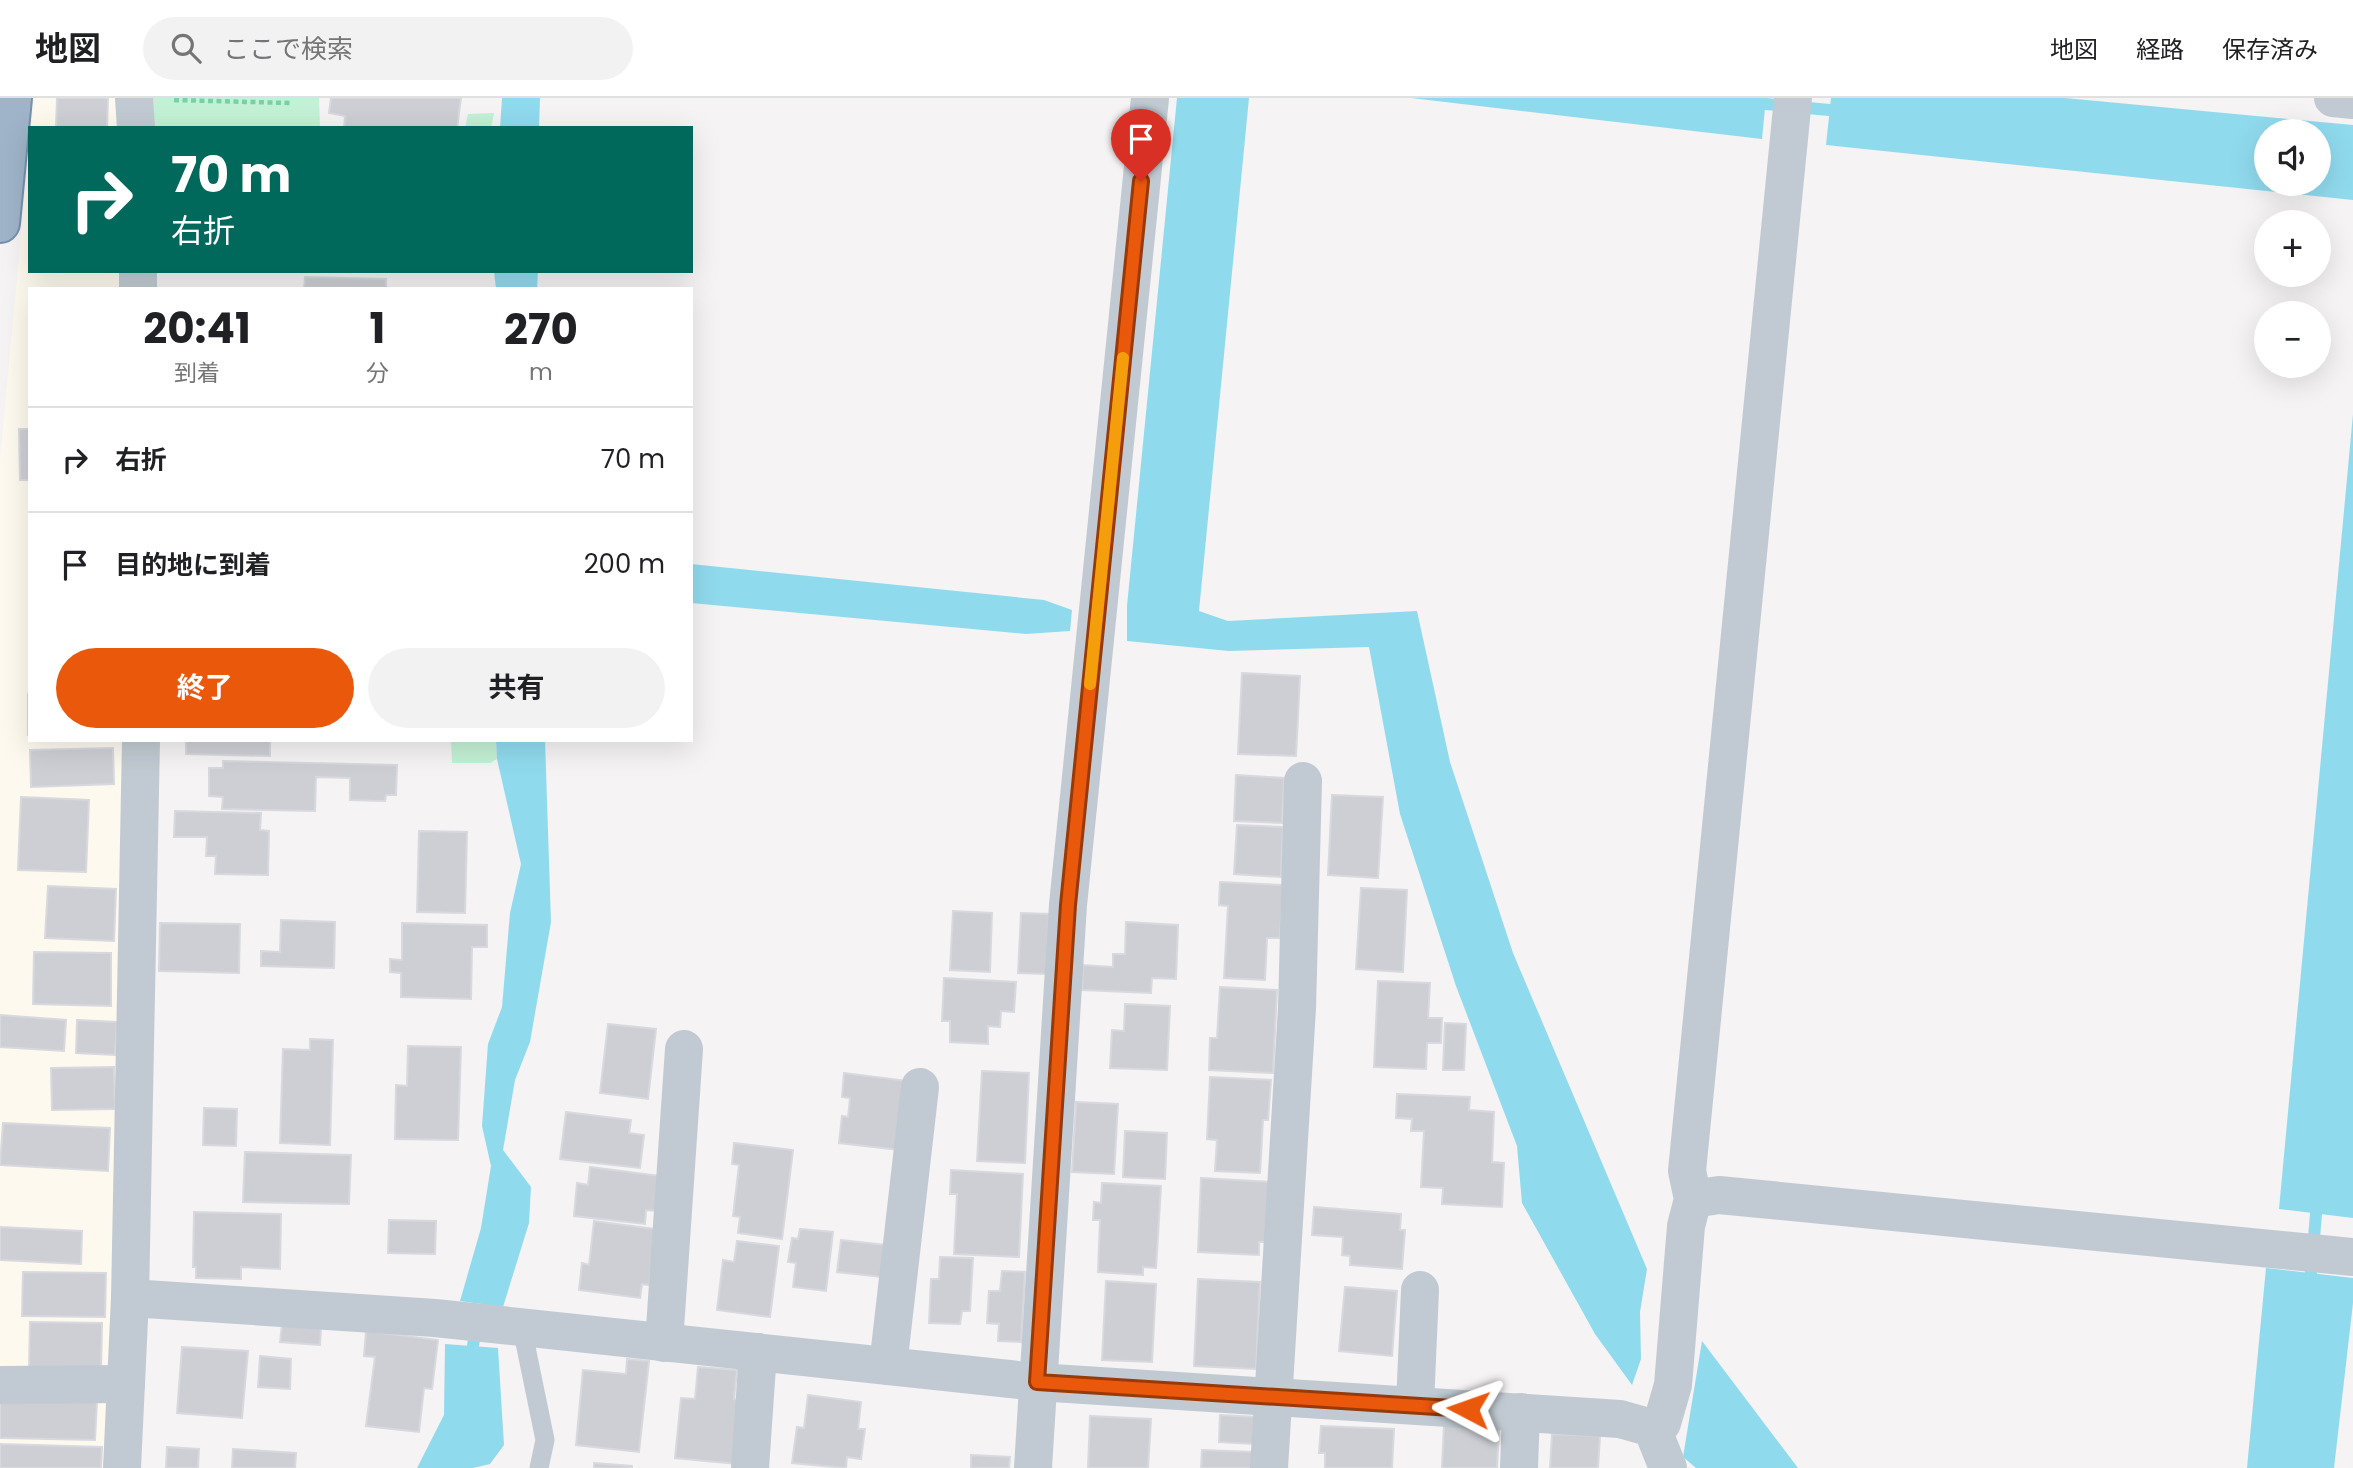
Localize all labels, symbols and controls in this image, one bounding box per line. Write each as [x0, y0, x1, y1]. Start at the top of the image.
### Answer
search box [143, 17, 633, 80]
text: 地図 [35, 25, 101, 72]
icon: search [167, 29, 205, 67]
text: ここで検索 [223, 31, 353, 67]
text: 地図 [2050, 33, 2098, 66]
text: 経路 [2136, 33, 2184, 66]
text: 保存済み [2222, 33, 2318, 66]
pin [1111, 109, 1171, 181]
map controls [2254, 119, 2331, 378]
button: sound [2254, 119, 2331, 196]
icon: arrive [1122, 120, 1160, 158]
text: 70 m [171, 141, 291, 209]
icon: right [56, 154, 147, 245]
text: 右折 [171, 208, 235, 253]
button: + [2254, 210, 2331, 287]
text: 20:41 [143, 299, 251, 358]
text: 1 [369, 299, 385, 358]
text: 270 [504, 300, 578, 359]
button: − [2254, 301, 2331, 378]
text: m [529, 356, 553, 388]
text: 到着 [174, 357, 220, 389]
text: 分 [366, 357, 389, 389]
icon: right [56, 441, 94, 479]
text: 70 m [601, 441, 665, 477]
text: 右折 [115, 442, 167, 478]
icon: arrive [56, 546, 94, 584]
text: 200 m [584, 546, 665, 582]
text: 目的地に到着 [115, 547, 271, 583]
button: 終了 [56, 648, 354, 728]
button: 共有 [368, 648, 665, 728]
position arrow [1431, 1372, 1505, 1446]

